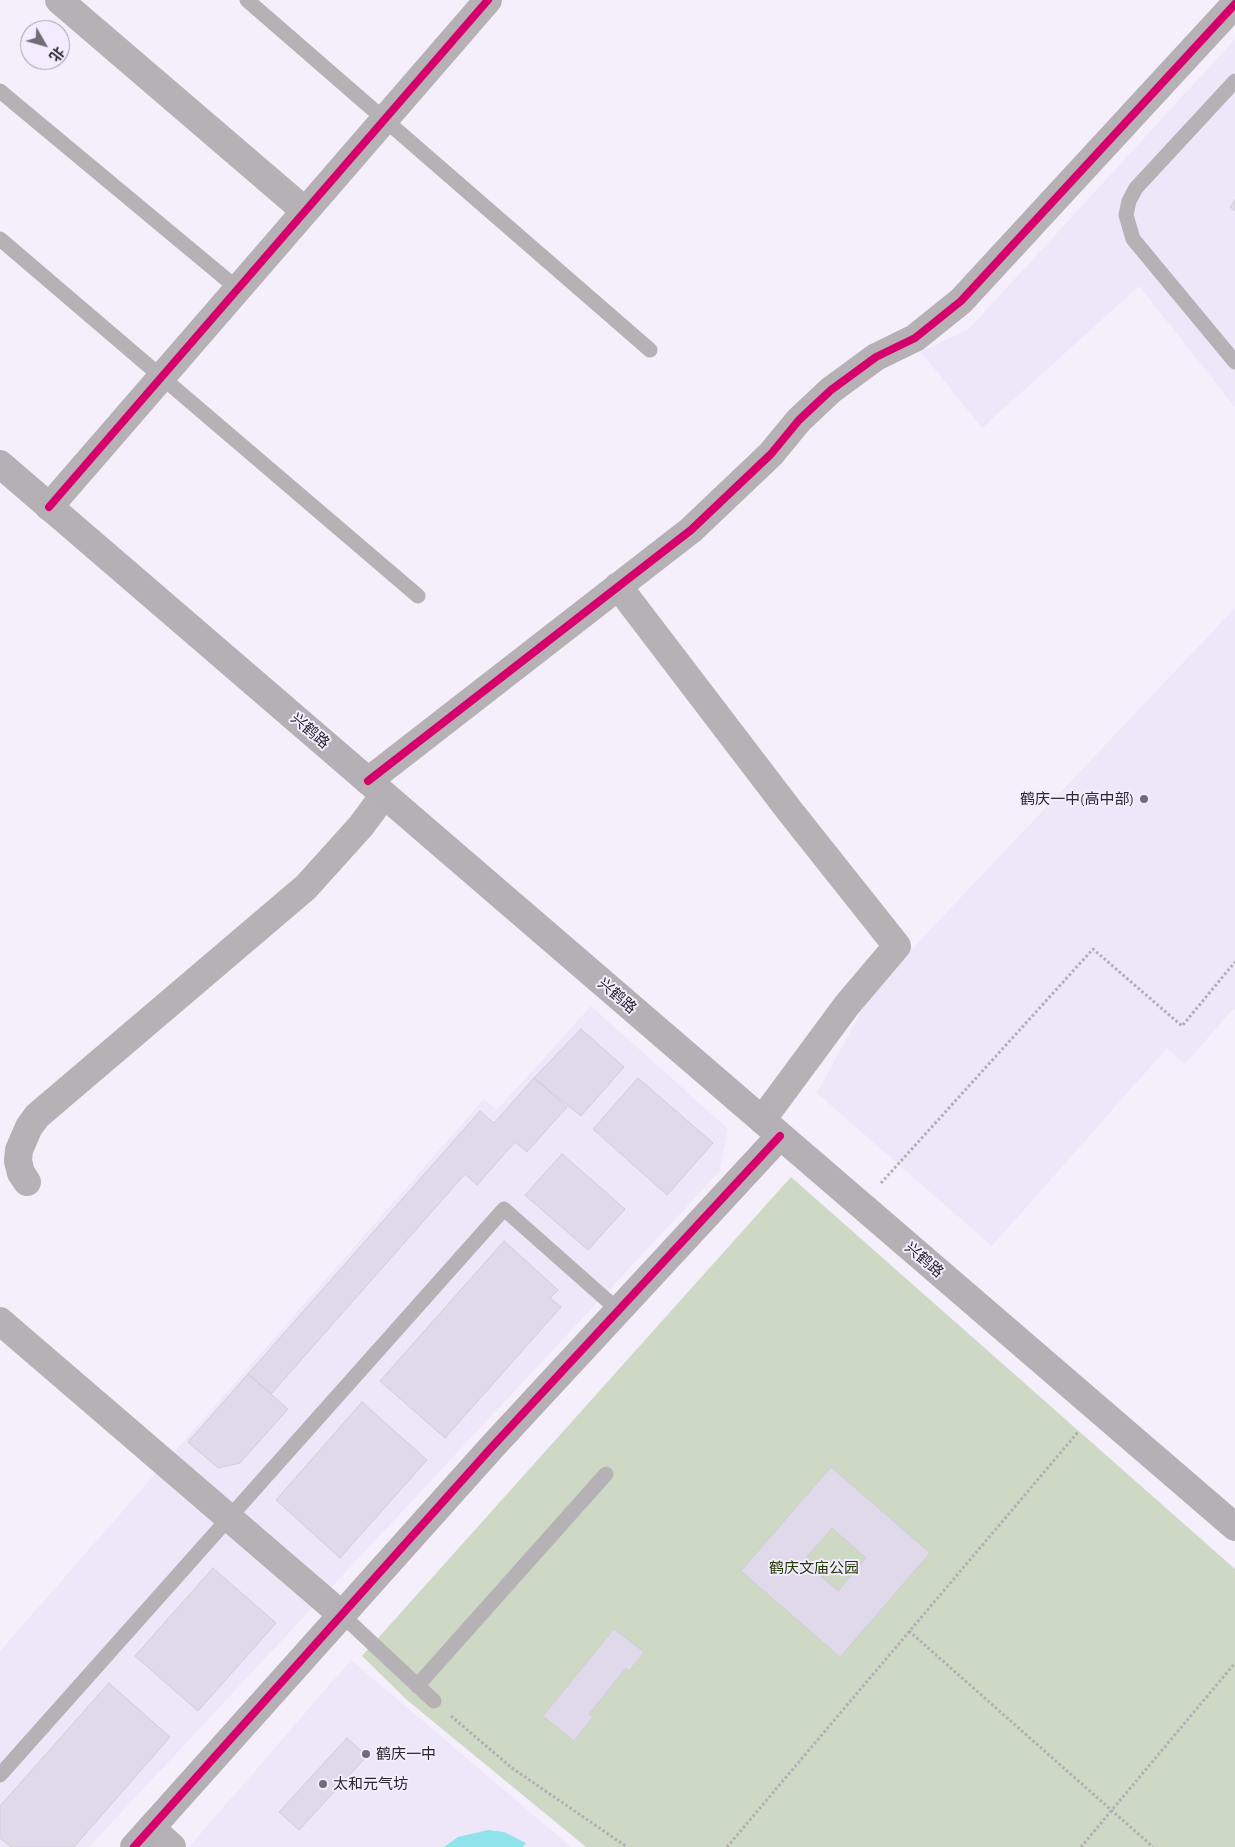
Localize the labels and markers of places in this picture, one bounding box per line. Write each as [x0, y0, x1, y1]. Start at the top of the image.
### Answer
place label: 鹤庆一中(高中部) [1020, 790, 1134, 808]
marker: 鹤庆一中(高中部) [1138, 793, 1150, 805]
place label: 鹤庆一中 [376, 1745, 436, 1763]
marker: 鹤庆一中 [360, 1748, 372, 1760]
place label: 太和元气坊 [333, 1775, 408, 1793]
marker: 太和元气坊 [317, 1778, 329, 1790]

